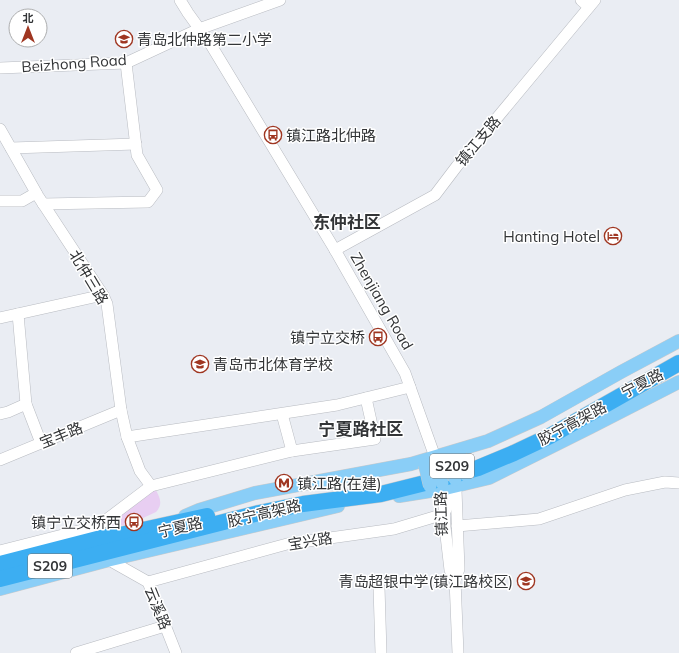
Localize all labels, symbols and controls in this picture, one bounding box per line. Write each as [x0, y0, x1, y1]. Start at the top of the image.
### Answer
north arrow [8, 8, 48, 48]
text: 北 [23, 11, 34, 25]
school or university icon: 青岛北仲路第二小学 [114, 29, 134, 49]
place label: 青岛北仲路第二小学 [137, 30, 272, 49]
street label: Beizhong Road [21, 50, 127, 76]
street label: 镇江支路 [451, 112, 505, 170]
bus stop icon: 镇江路北仲路 [263, 125, 283, 145]
place label: 镇江路北仲路 [286, 126, 376, 145]
district label: 东仲社区 [313, 211, 381, 232]
hotel icon: Hanting Hotel [603, 226, 623, 246]
place label: Hanting Hotel [503, 227, 600, 246]
street label: 北仲三路 [65, 246, 113, 308]
street label: Zhenjiang Road [346, 249, 418, 353]
bus stop icon: 镇宁立交桥 [368, 327, 388, 347]
place label: 镇宁立交桥 [290, 328, 365, 347]
school or university icon: 青岛市北体育学校 [190, 354, 210, 374]
place label: 青岛市北体育学校 [213, 355, 333, 374]
street label: 宁夏路 [618, 364, 666, 402]
street label: 胶宁高架路 [534, 397, 610, 449]
street label: 宝丰路 [37, 418, 85, 452]
district label: 宁夏路社区 [319, 418, 404, 439]
road number: S209 [430, 454, 474, 478]
metro station icon: 镇江路(在建) [274, 473, 294, 493]
place label: 镇江路(在建) [297, 474, 382, 493]
street label: 镇江路 [431, 491, 451, 537]
street label: 胶宁高架路 [225, 495, 303, 531]
bus stop icon: 镇宁立交桥西 [124, 512, 144, 532]
place label: 镇宁立交桥西 [31, 513, 121, 532]
street label: 宁夏路 [156, 513, 204, 541]
street label: 宝兴路 [286, 528, 334, 554]
road number: S209 [28, 554, 72, 578]
school or university icon: 青岛超银中学(镇江路校区) [516, 571, 536, 591]
place label: 青岛超银中学(镇江路校区) [338, 572, 513, 591]
street label: 云溪路 [141, 584, 175, 632]

